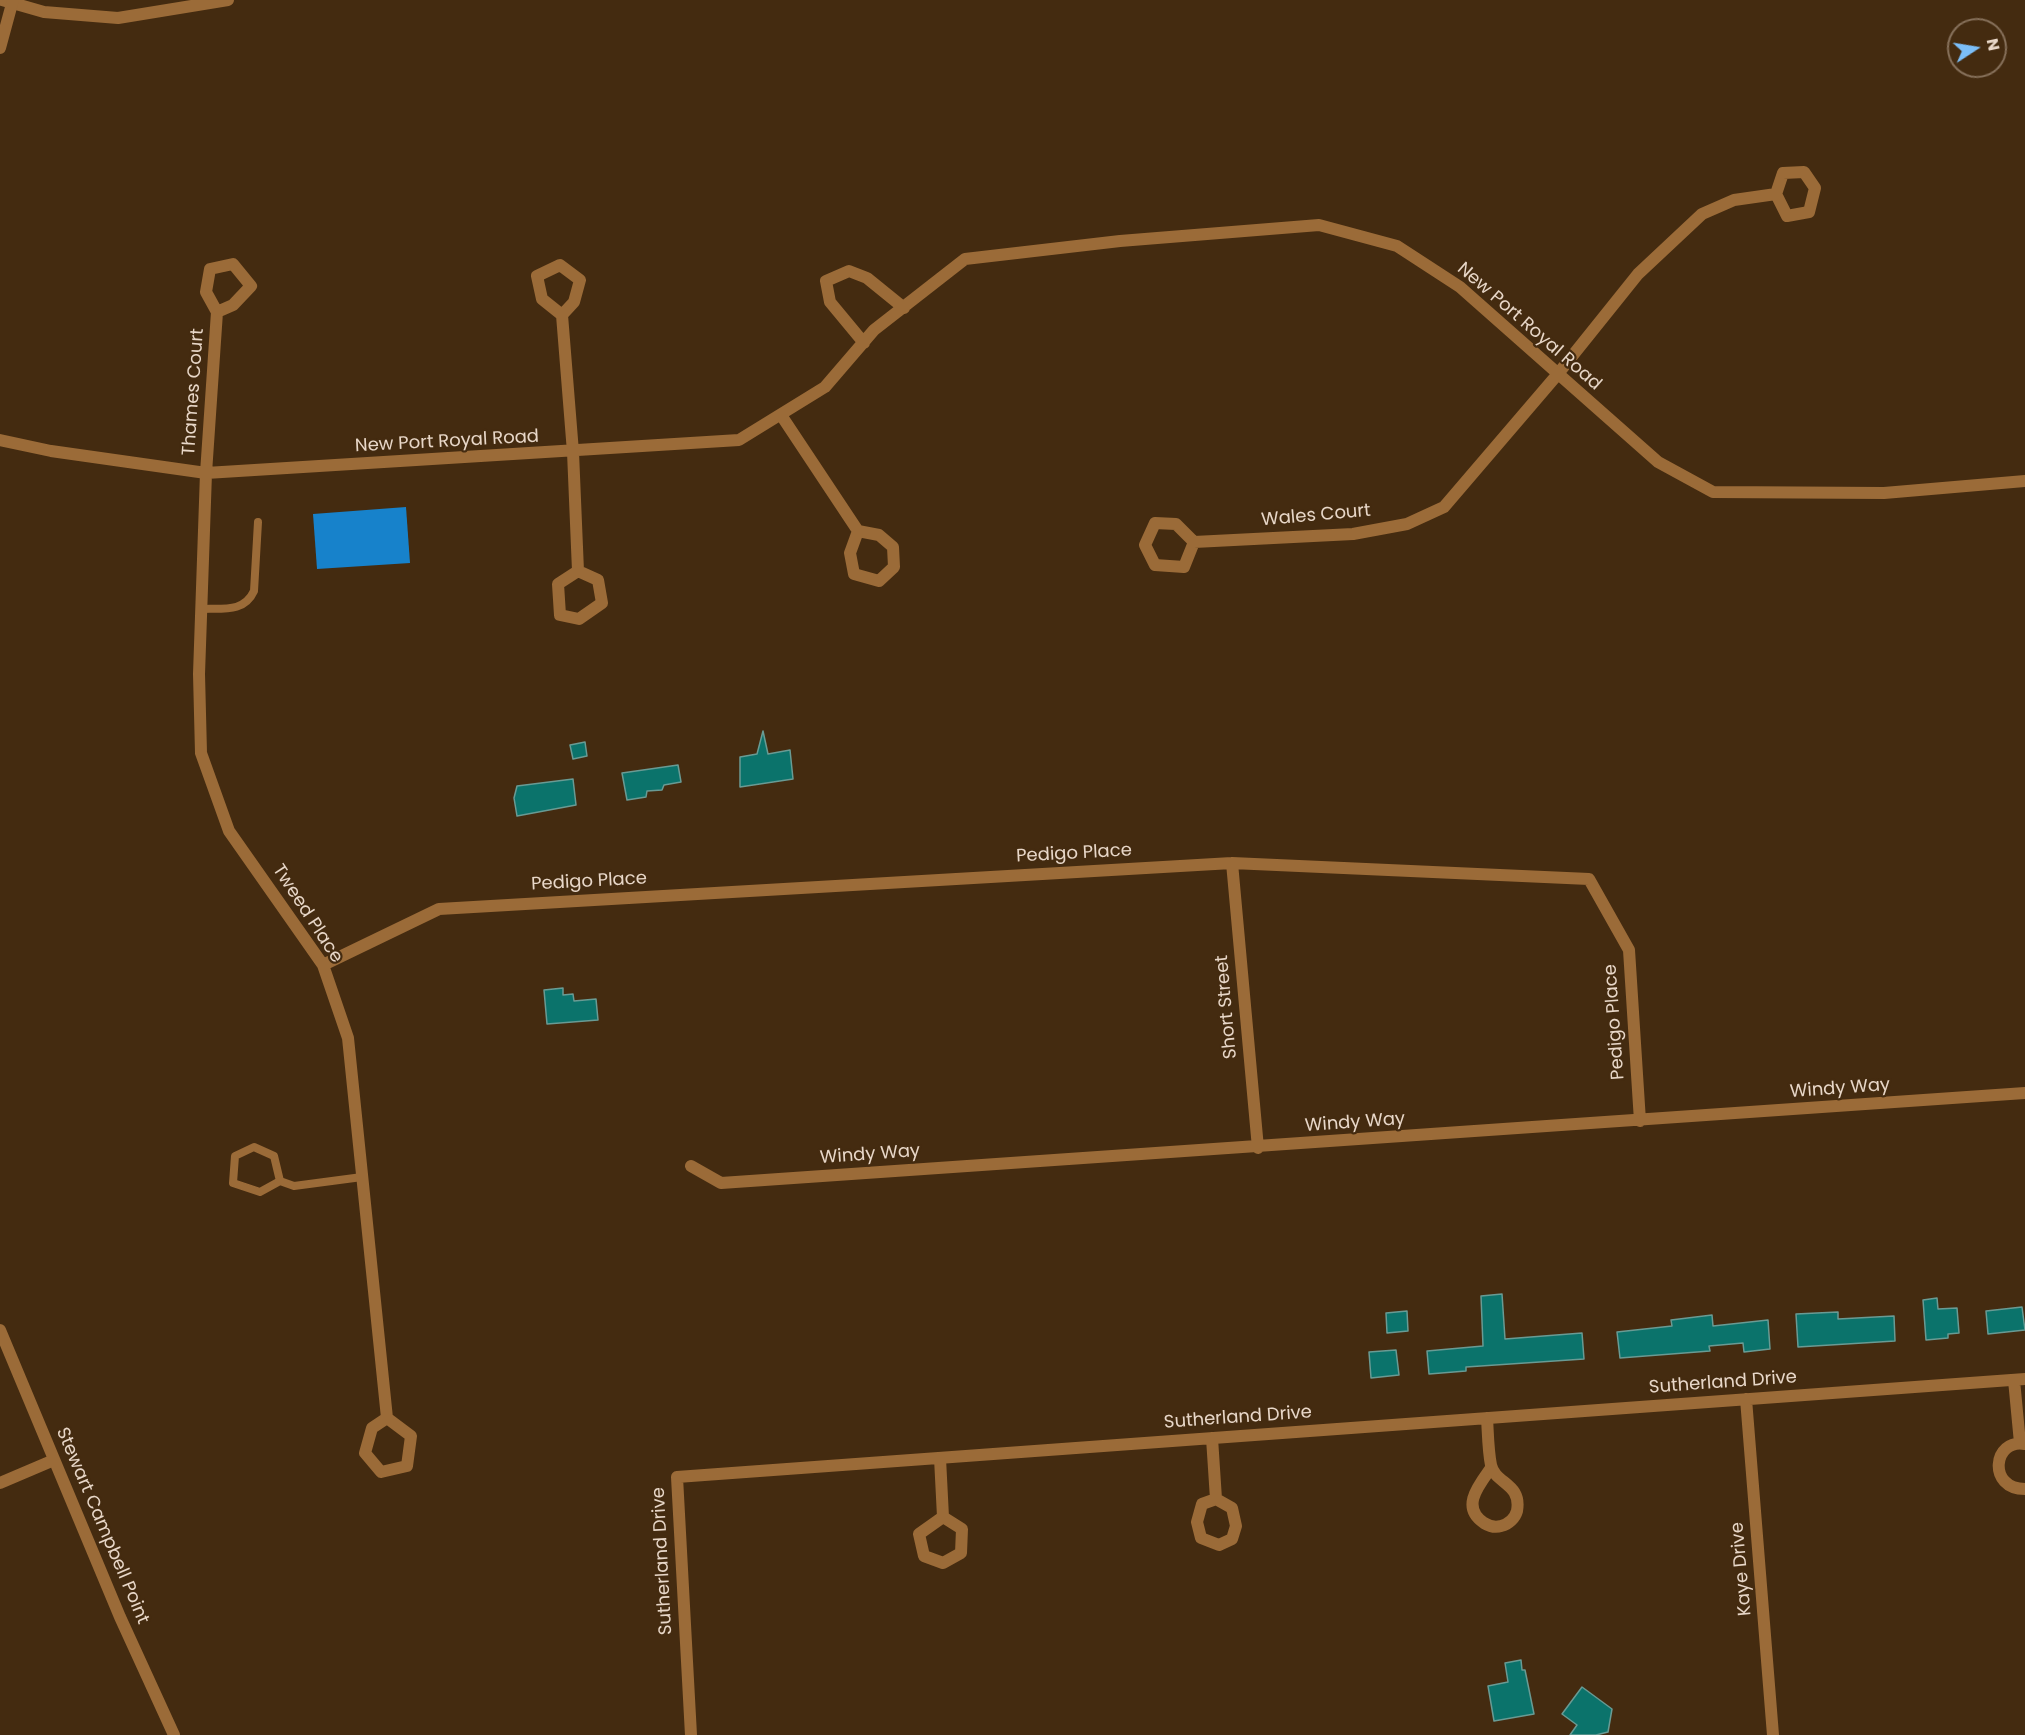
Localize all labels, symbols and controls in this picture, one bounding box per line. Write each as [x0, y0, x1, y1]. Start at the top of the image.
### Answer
north arrow [1947, 18, 2007, 78]
text: N [1981, 36, 2006, 53]
street label: New Port Royal Road [1452, 258, 1606, 396]
street label: Thames Court [179, 328, 209, 456]
street label: New Port Royal Road [354, 426, 540, 458]
street label: Wales Court [1260, 500, 1372, 532]
street label: Pedigo Place [1016, 840, 1132, 868]
street label: Tweed Place [267, 861, 347, 967]
street label: Pedigo Place [531, 868, 647, 896]
street label: Short Street [1212, 954, 1242, 1060]
street label: Pedigo Place [1600, 963, 1630, 1081]
street label: Windy Way [1789, 1075, 1891, 1103]
street label: Windy Way [1304, 1109, 1406, 1137]
street label: Windy Way [819, 1141, 921, 1169]
street label: Sutherland Drive [1648, 1367, 1798, 1399]
street label: Sutherland Drive [1163, 1402, 1313, 1434]
street label: Stewart Campbell Point [51, 1424, 153, 1628]
street label: Sutherland Drive [648, 1486, 678, 1636]
street label: Kaye Drive [1727, 1521, 1757, 1617]

